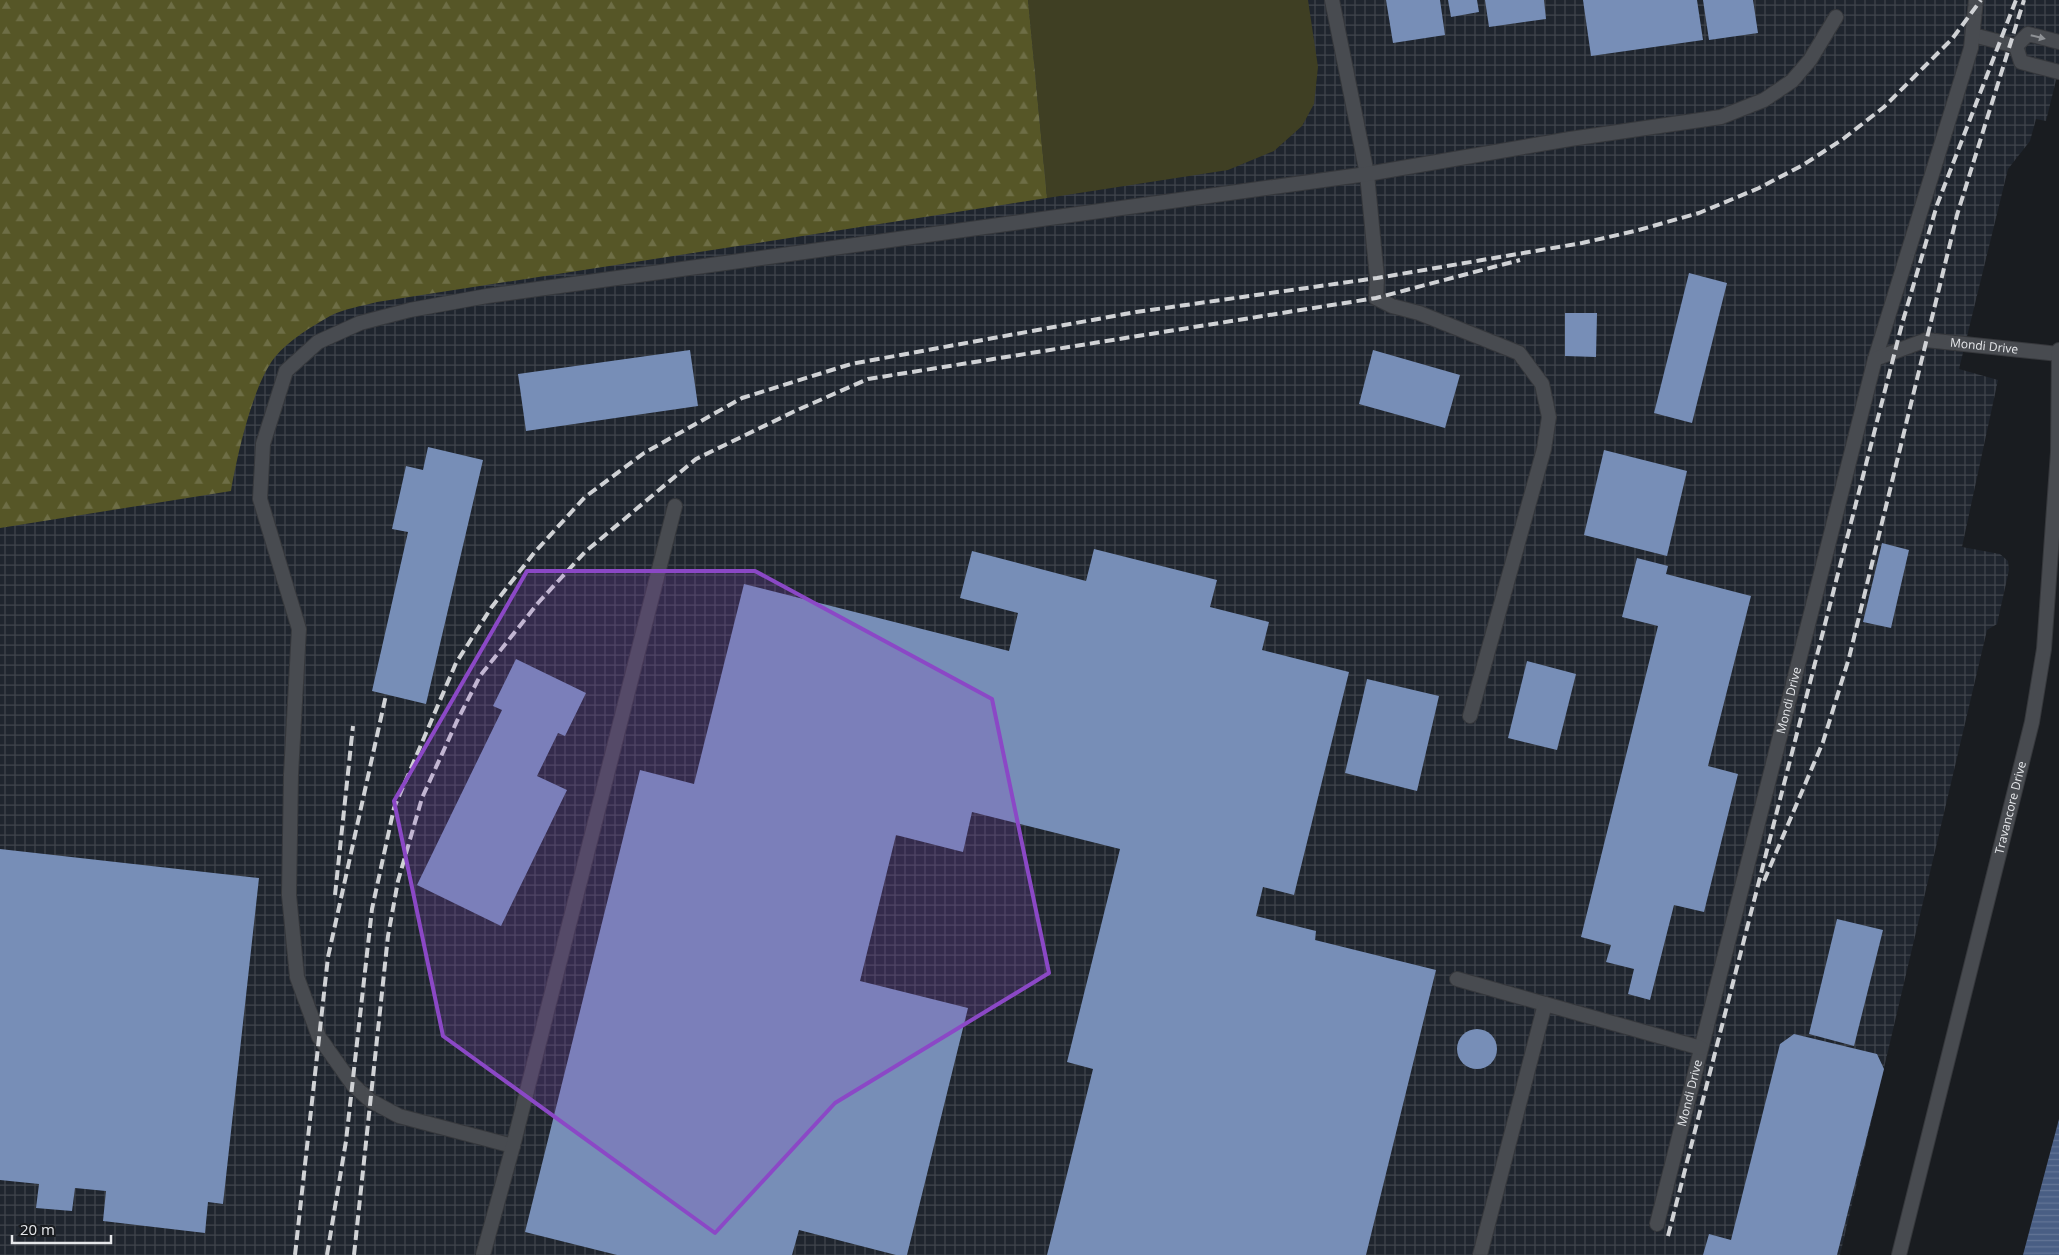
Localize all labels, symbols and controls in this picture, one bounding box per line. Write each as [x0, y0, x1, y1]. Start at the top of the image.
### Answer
one-way arrow [2031, 33, 2046, 41]
street label: Mondi Drive [1949, 334, 2019, 358]
street label: Mondi Drive [1772, 665, 1805, 735]
street label: Travancore Drive [1990, 759, 2030, 856]
street label: Mondi Drive [1673, 1058, 1706, 1128]
scale bar [12, 1212, 111, 1244]
text: 20 m [20, 1219, 55, 1239]

